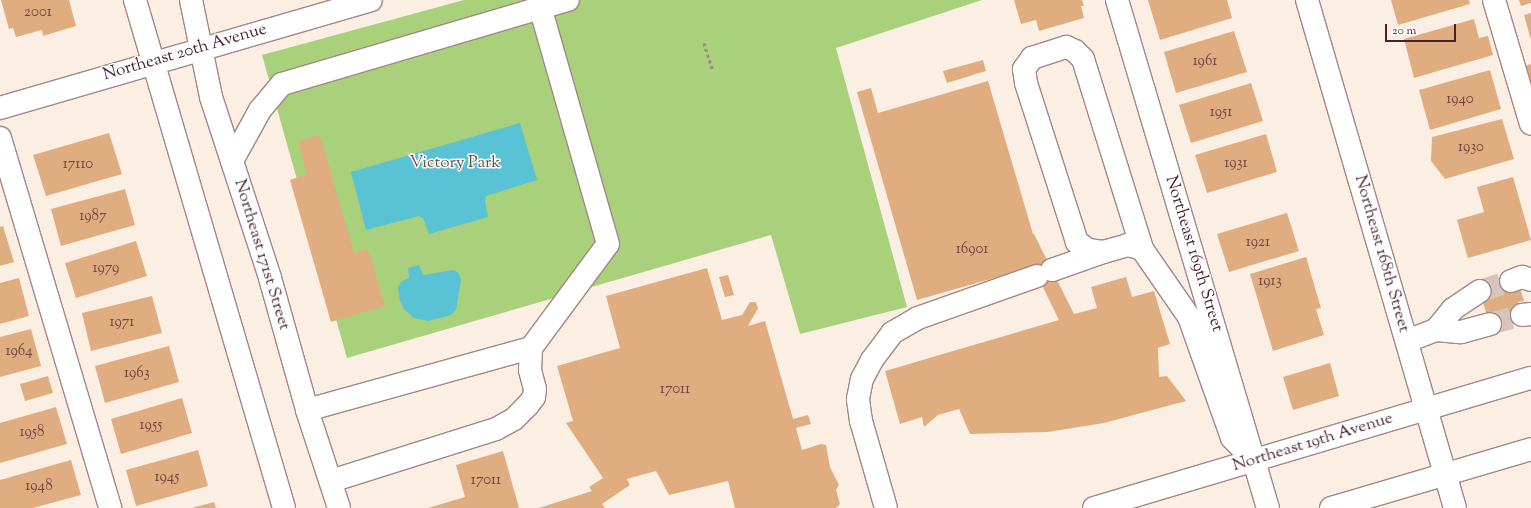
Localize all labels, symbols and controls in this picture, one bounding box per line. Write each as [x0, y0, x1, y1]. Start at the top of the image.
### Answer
house number: 2001 [24, 4, 52, 22]
scale bar [1387, 16, 1458, 42]
street label: Northeast 20th Avenue [101, 20, 269, 86]
text: 20 m [1392, 22, 1416, 40]
house number: 1961 [1193, 53, 1217, 71]
house number: 1940 [1446, 91, 1474, 109]
house number: 1951 [1210, 104, 1232, 122]
house number: 1930 [1458, 139, 1484, 157]
park label: Victory Park [409, 154, 501, 174]
house number: 1931 [1224, 155, 1248, 173]
house number: 17110 [63, 156, 93, 174]
street label: Northeast 169th Street [1160, 173, 1226, 335]
street label: Northeast 168th Street [1349, 173, 1413, 335]
street label: Northeast 171st Street [228, 177, 294, 333]
house number: 1987 [79, 208, 107, 226]
house number: 1921 [1246, 234, 1270, 252]
house number: 16901 [956, 241, 988, 259]
house number: 1979 [93, 260, 119, 278]
house number: 1913 [1258, 273, 1282, 291]
house number: 1971 [110, 314, 134, 332]
house number: 1964 [6, 343, 32, 361]
house number: 1963 [124, 365, 150, 383]
house number: 17011 [660, 381, 690, 399]
street label: Northeast 19th Avenue [1230, 409, 1396, 477]
house number: 1955 [140, 417, 162, 435]
house number: 1958 [19, 424, 45, 442]
house number: 1945 [155, 469, 179, 487]
house number: 17011 [471, 472, 501, 490]
house number: 1948 [25, 478, 53, 496]

